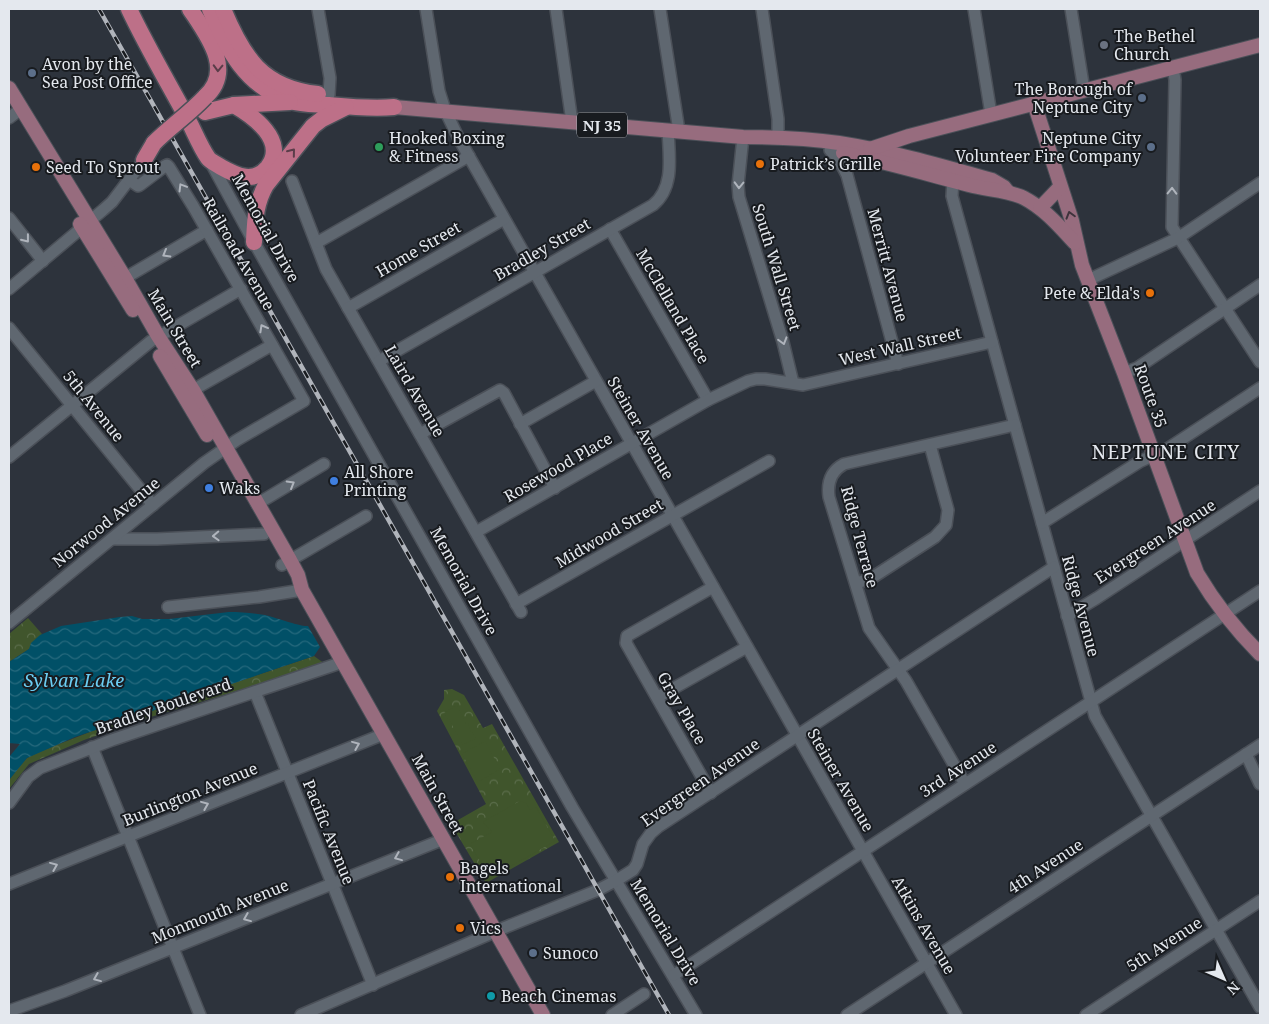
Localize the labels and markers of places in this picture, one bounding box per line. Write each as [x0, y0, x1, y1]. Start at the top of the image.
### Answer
place label: The Bethel Church [1114, 25, 1195, 65]
marker: The Bethel Church [1098, 39, 1110, 51]
place label: Avon by the Sea Post Office [42, 53, 153, 93]
marker: Avon by the Sea Post Office [26, 67, 38, 79]
place label: The Borough of Neptune City [1015, 78, 1134, 118]
marker: The Borough of Neptune City [1136, 92, 1148, 104]
place label: Hooked Boxing & Fitness [389, 127, 505, 167]
place label: Neptune City Volunteer Fire Company [955, 127, 1142, 167]
marker: Hooked Boxing & Fitness [373, 141, 385, 153]
marker: Neptune City Volunteer Fire Company [1145, 141, 1157, 153]
place label: Patrick’s Grille [770, 153, 881, 175]
place label: Seed To Sprout [46, 156, 160, 178]
marker: Patrick’s Grille [754, 158, 766, 170]
marker: Seed To Sprout [30, 161, 42, 173]
place label: Pete & Elda's [1044, 282, 1140, 304]
marker: Pete & Elda's [1144, 287, 1156, 299]
place label: All Shore Printing [344, 461, 414, 501]
marker: All Shore Printing [328, 475, 340, 487]
place label: Waks [219, 477, 260, 499]
marker: Waks [203, 482, 215, 494]
place label: Bagels International [460, 857, 562, 897]
marker: Bagels International [444, 871, 456, 883]
place label: Vics [470, 917, 501, 939]
marker: Vics [454, 922, 466, 934]
place label: Sunoco [543, 942, 599, 964]
marker: Sunoco [527, 947, 539, 959]
place label: Beach Cinemas [501, 985, 616, 1007]
marker: Beach Cinemas [485, 990, 497, 1002]

